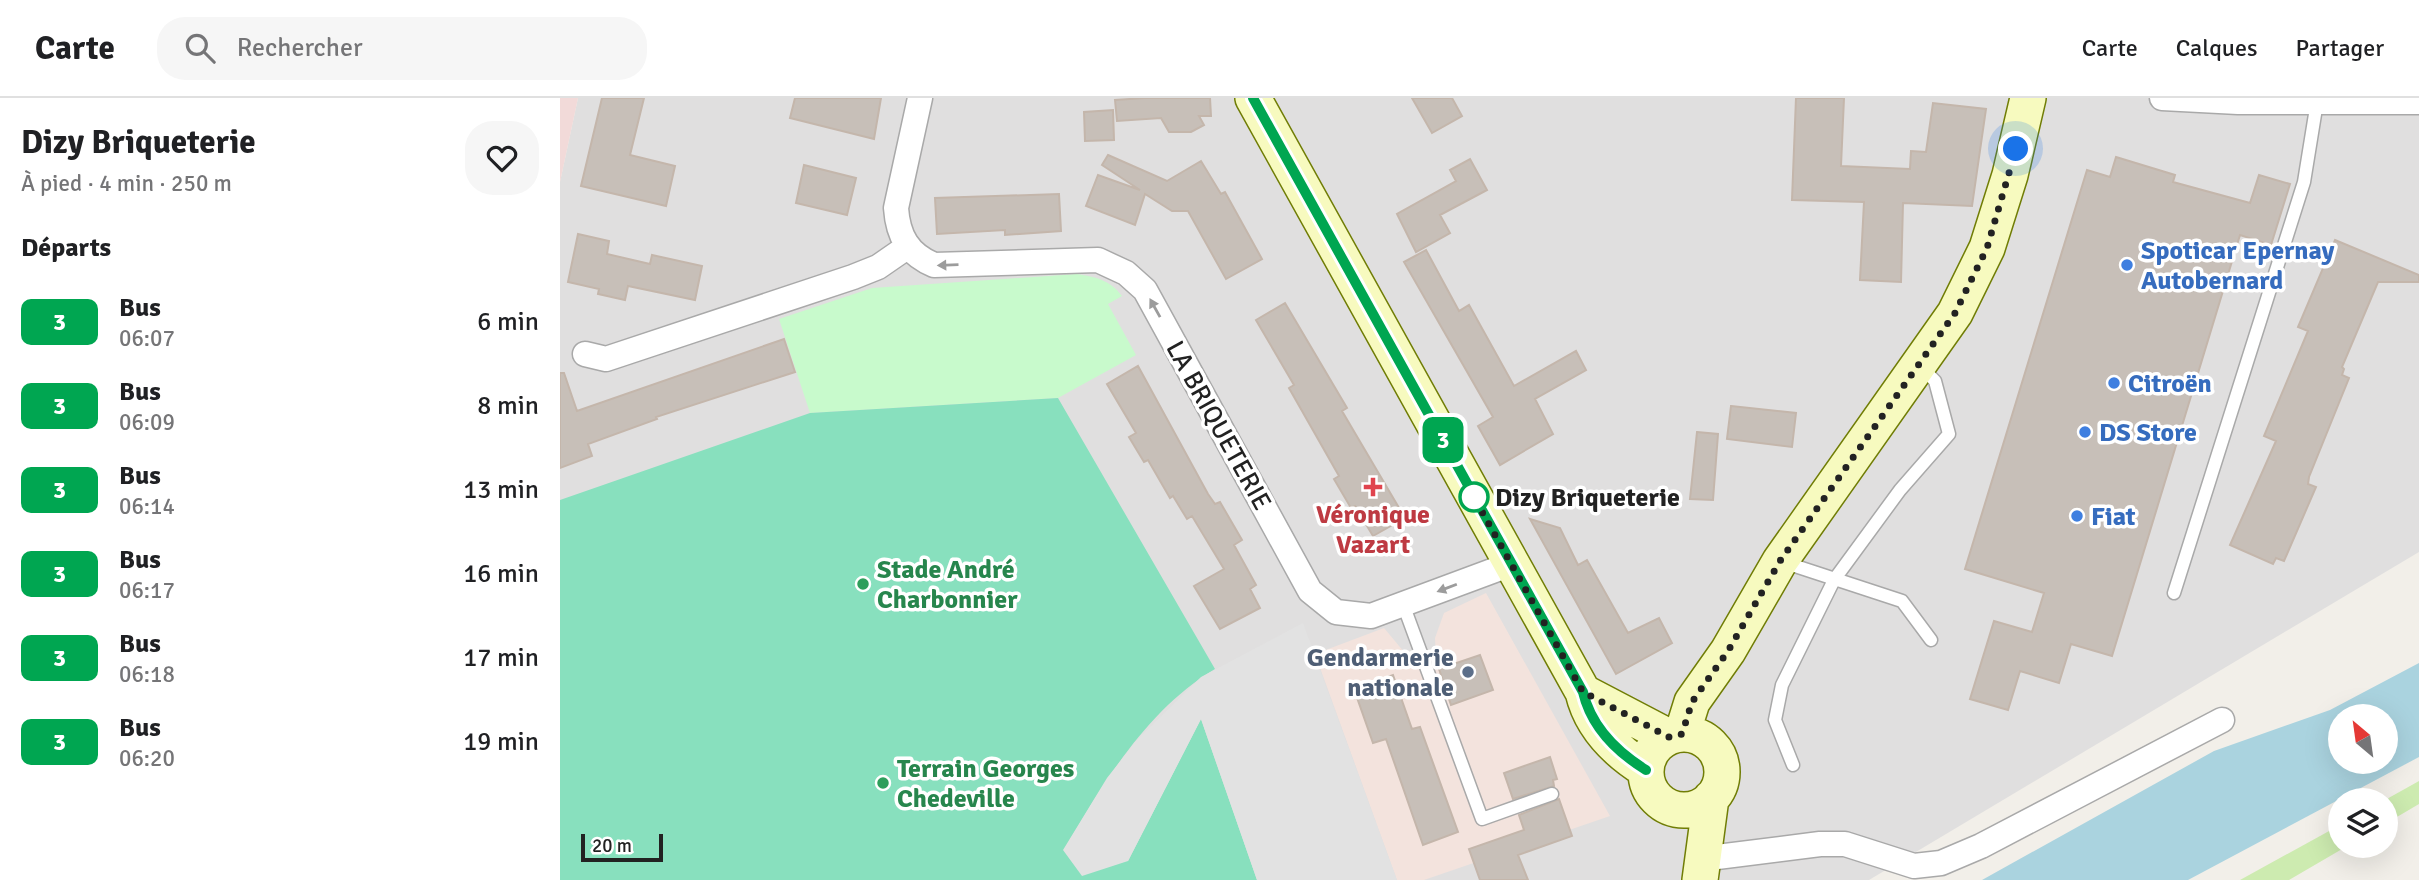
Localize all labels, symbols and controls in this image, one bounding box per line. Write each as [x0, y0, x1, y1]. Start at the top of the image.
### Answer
search box [157, 17, 647, 80]
text: Carte [35, 28, 115, 69]
icon: search [181, 29, 219, 67]
text: Rechercher [237, 32, 363, 64]
text: Carte [2082, 33, 2138, 63]
text: Calques [2176, 33, 2257, 63]
text: Partager [2295, 33, 2384, 63]
button: heart [465, 121, 539, 195]
text: Dizy Briqueterie [21, 122, 256, 163]
your location [1998, 131, 2033, 166]
text: À pied · 4 min · 250 m [21, 169, 232, 198]
text: Départs [21, 232, 111, 264]
place label: Spoticar Epernay Autobernard [2141, 235, 2335, 297]
marker: Spoticar Epernay Autobernard [2119, 257, 2135, 273]
one-way arrow [937, 259, 959, 270]
text: Bus [119, 292, 161, 324]
one-way arrow [1149, 298, 1161, 318]
text: 6 min [477, 306, 539, 338]
text: 3 [53, 307, 66, 337]
text: 06:07 [119, 324, 175, 353]
street label: LA BRIQUETERIE [1158, 335, 1278, 516]
place label: Citroën [2128, 368, 2212, 400]
marker: Citroën [2106, 375, 2122, 391]
text: Bus [119, 376, 161, 408]
text: 8 min [477, 390, 539, 422]
text: 3 [53, 391, 66, 421]
text: 06:09 [119, 408, 175, 437]
line badge: 3 [1420, 417, 1466, 463]
place label: DS Store [2099, 417, 2197, 449]
marker: DS Store [2077, 424, 2093, 440]
text: 3 [1437, 425, 1449, 455]
text: Bus [119, 460, 161, 492]
text: 13 min [463, 474, 539, 506]
text: 3 [53, 475, 66, 505]
marker: Véronique Vazart [1365, 479, 1381, 495]
marker: Dizy Briqueterie [1459, 482, 1489, 512]
place label: Dizy Briqueterie [1495, 482, 1680, 514]
text: 06:14 [119, 492, 175, 521]
place label: Véronique Vazart [1316, 499, 1430, 561]
place label: Fiat [2091, 501, 2136, 533]
marker: Fiat [2069, 508, 2085, 524]
text: Bus [119, 544, 161, 576]
place label: Stade André Charbonnier [877, 554, 1018, 616]
text: 16 min [463, 558, 539, 590]
text: 3 [53, 559, 66, 589]
text: 06:17 [119, 576, 175, 605]
marker: Stade André Charbonnier [855, 576, 871, 592]
one-way arrow [1436, 582, 1457, 593]
text: Bus [119, 628, 161, 660]
text: 17 min [463, 642, 539, 674]
place label: Gendarmerie nationale [1307, 642, 1454, 704]
text: 3 [53, 643, 66, 673]
text: 06:18 [119, 660, 175, 689]
marker: Gendarmerie nationale [1460, 664, 1476, 680]
north arrow [2328, 704, 2398, 774]
map controls [2328, 704, 2398, 858]
text: Bus [119, 712, 161, 744]
text: 19 min [463, 726, 539, 758]
text: 3 [53, 727, 66, 757]
text: 06:20 [119, 744, 175, 773]
place label: Terrain Georges Chedeville [897, 753, 1074, 815]
marker: Terrain Georges Chedeville [875, 775, 891, 791]
button: layers [2328, 788, 2398, 858]
scale bar [581, 831, 663, 863]
text: 20 m [592, 834, 632, 858]

